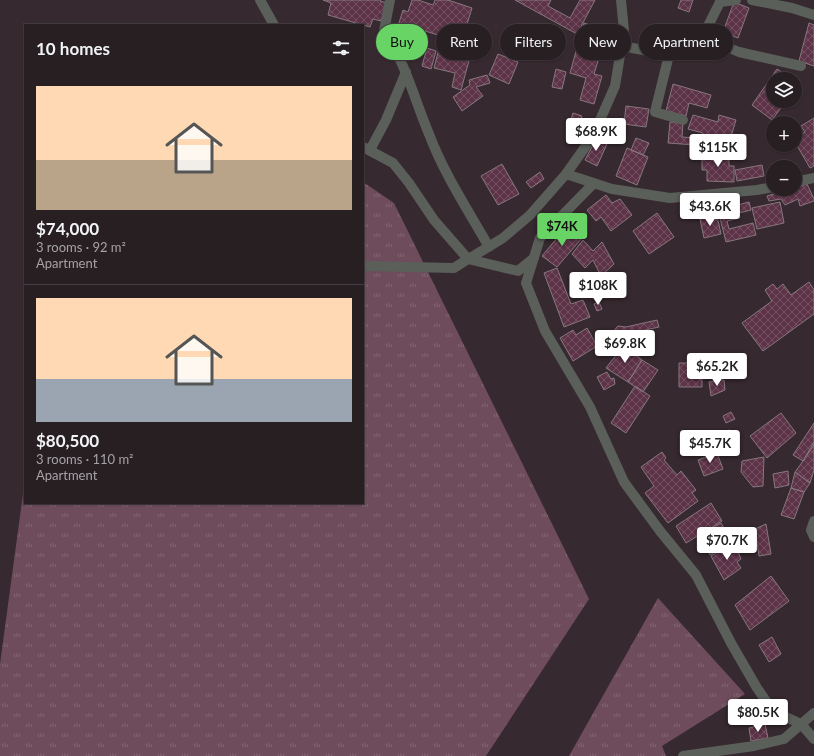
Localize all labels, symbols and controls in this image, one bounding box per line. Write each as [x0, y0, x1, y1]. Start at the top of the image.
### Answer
chip: Buy [376, 24, 428, 60]
chip: Rent [436, 24, 492, 60]
chip: Filters [500, 24, 566, 60]
chip: New [574, 24, 631, 60]
chip: Apartment [639, 24, 733, 60]
icon: filters [330, 37, 352, 59]
text: 10 homes [36, 38, 110, 59]
map controls [766, 72, 802, 196]
button: layers [766, 72, 802, 108]
icon: home [158, 112, 230, 184]
button: + [766, 116, 802, 152]
pin: $68.9K [563, 118, 629, 152]
text: $68.9K [575, 123, 617, 139]
pin: $115K [690, 134, 746, 168]
text: $115K [698, 139, 738, 155]
button: − [766, 160, 802, 196]
pin: $43.6K [677, 193, 743, 227]
text: $43.6K [689, 198, 731, 214]
pin: $74K [538, 213, 586, 247]
text: $74,000 [36, 218, 99, 239]
text: $74K [546, 218, 578, 234]
text: 3 rooms · 92 m² [36, 239, 126, 255]
text: Apartment [36, 255, 97, 271]
pin: $108K [570, 272, 626, 306]
text: $108K [578, 277, 618, 293]
icon: home [158, 324, 230, 396]
pin: $69.8K [592, 330, 658, 364]
text: $69.8K [604, 335, 646, 351]
pin: $65.2K [684, 353, 750, 387]
text: $65.2K [696, 358, 738, 374]
text: $80,500 [36, 430, 99, 451]
pin: $45.7K [677, 430, 743, 464]
text: $45.7K [689, 435, 731, 451]
text: 3 rooms · 110 m² [36, 451, 133, 467]
text: Apartment [36, 467, 97, 483]
pin: $70.7K [694, 527, 760, 561]
text: $70.7K [706, 532, 748, 548]
pin: $80.5K [725, 699, 791, 733]
text: $80.5K [737, 704, 779, 720]

